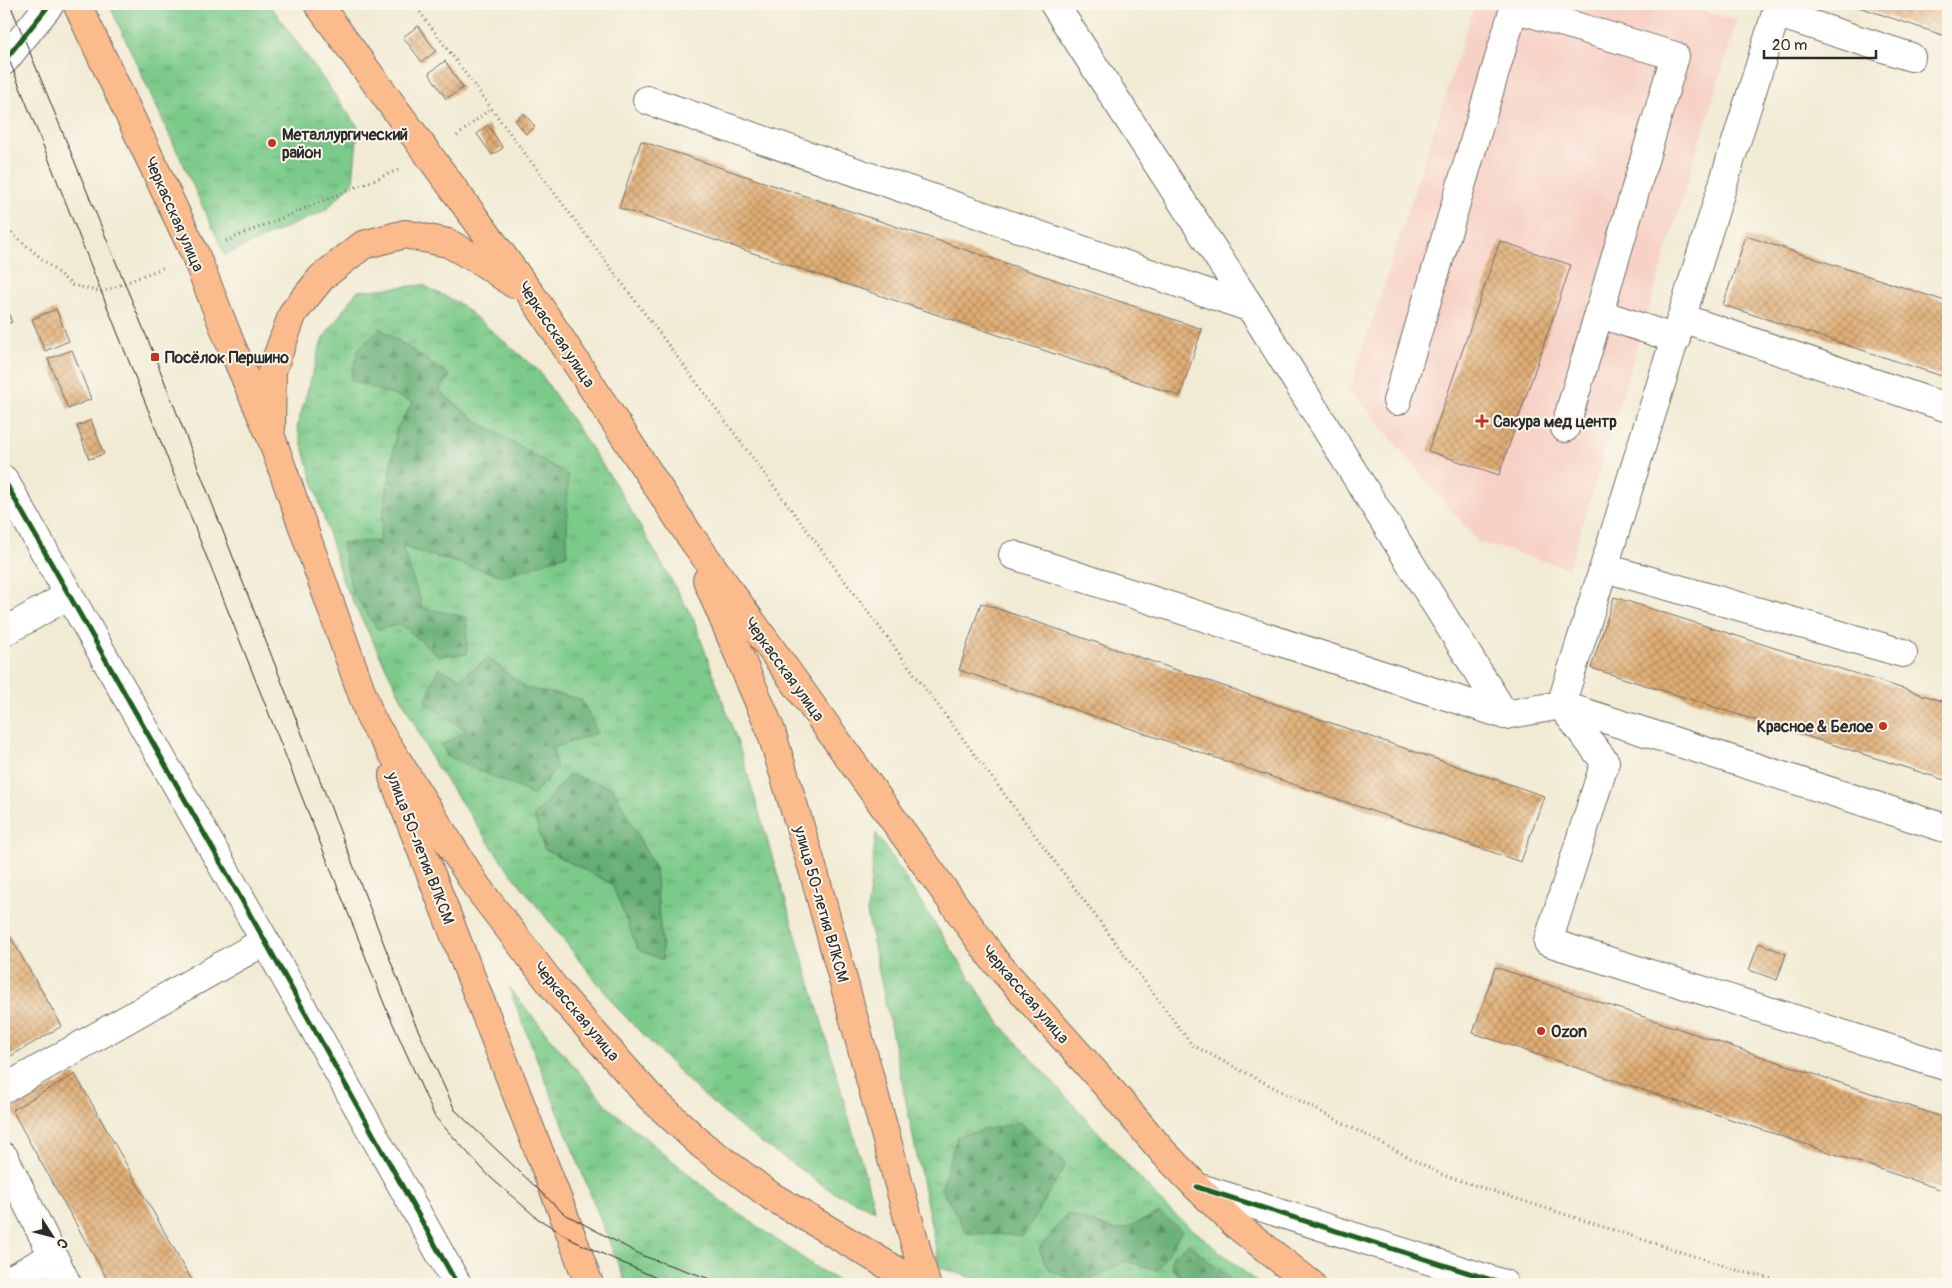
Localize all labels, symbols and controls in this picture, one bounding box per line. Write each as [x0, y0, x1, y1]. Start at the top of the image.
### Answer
scale bar [1764, 28, 1877, 60]
text: 20 m [1772, 36, 1807, 55]
place label: Металлургический район [282, 125, 408, 163]
marker: Металлургический район [266, 137, 278, 149]
street label: Черкасская улица [140, 154, 208, 275]
street label: Черкасская улица [513, 278, 599, 391]
place label: Посёлок Першино [165, 348, 289, 368]
marker: Посёлок Першино [149, 351, 161, 363]
place label: Сакура мед центр [1493, 412, 1617, 432]
marker: Сакура мед центр [1475, 414, 1489, 428]
street label: Черкасская улица [740, 614, 829, 725]
place label: Красное & Белое [1757, 717, 1874, 737]
marker: Красное & Белое [1877, 720, 1889, 732]
street label: улица 50-летия ВЛКСМ [381, 768, 458, 927]
street label: улица 50-летия ВЛКСМ [789, 823, 853, 985]
street label: Черкасская улица [977, 941, 1073, 1048]
street label: Черкасская улица [529, 958, 624, 1065]
place label: Ozon [1551, 1022, 1587, 1042]
marker: Ozon [1535, 1025, 1547, 1037]
north arrow [28, 1210, 78, 1260]
text: С [52, 1235, 72, 1252]

